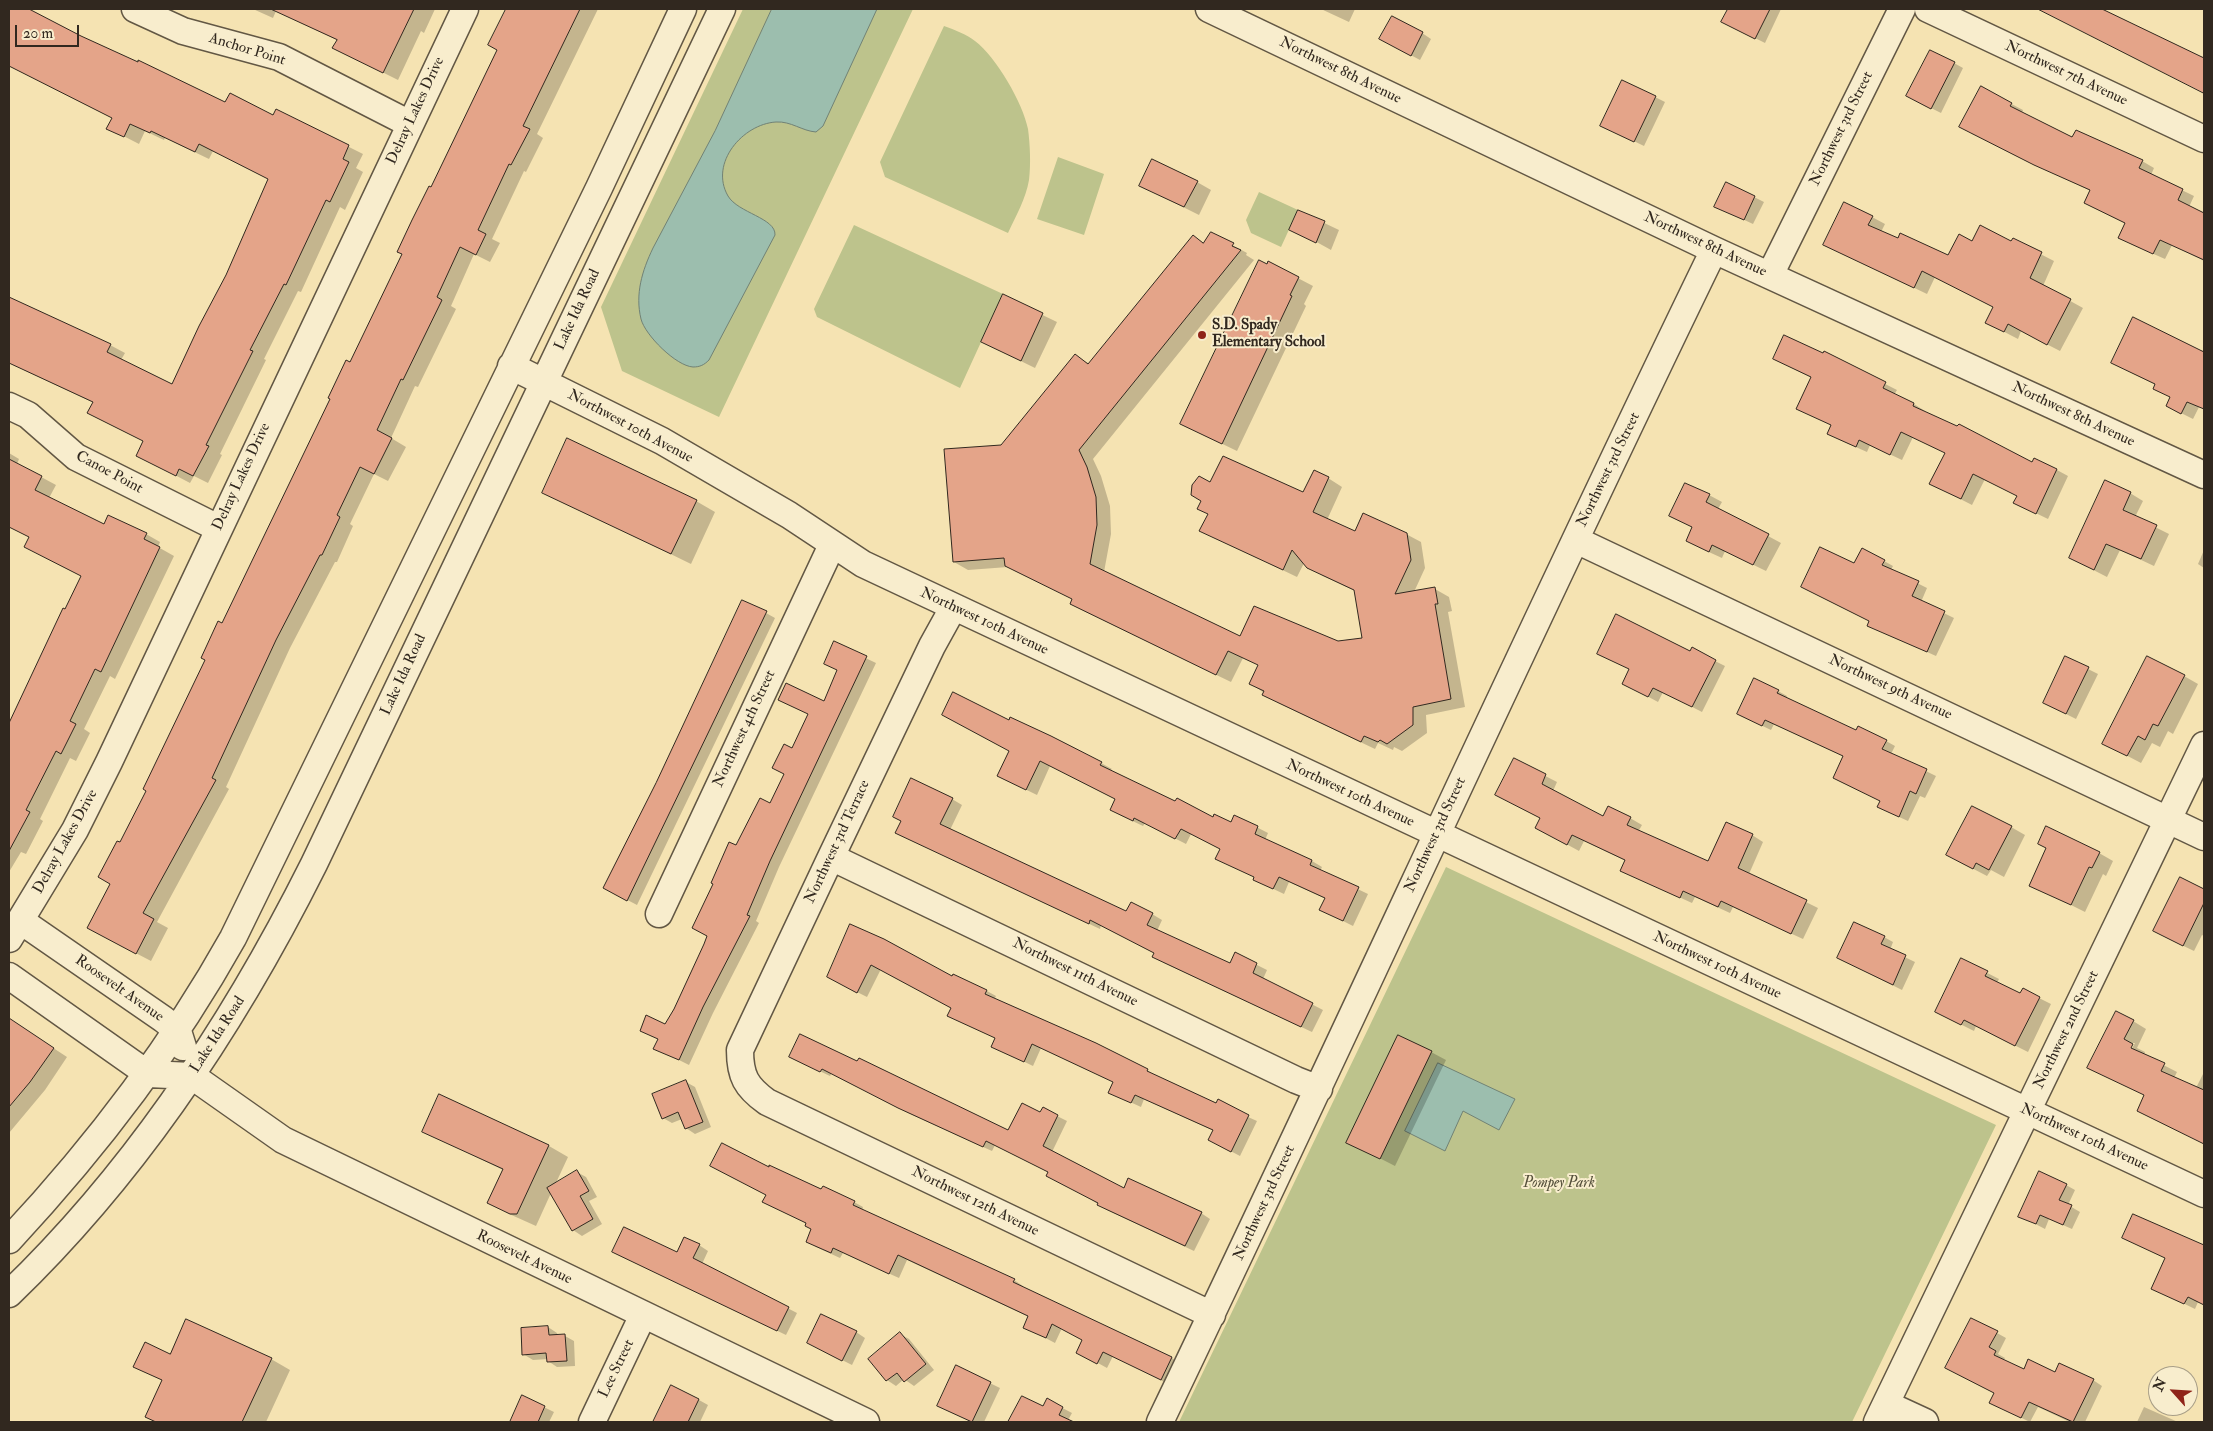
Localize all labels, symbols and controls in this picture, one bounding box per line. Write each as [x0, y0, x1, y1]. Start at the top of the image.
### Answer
scale bar [18, 15, 81, 47]
text: 20 m [23, 24, 53, 43]
street label: Anchor Point [207, 30, 287, 70]
street label: Northwest 8th Avenue [1276, 34, 1404, 108]
street label: Northwest 7th Avenue [2002, 38, 2130, 110]
street label: Delray Lakes Drive [383, 54, 449, 168]
street label: Northwest 3rd Street [1807, 69, 1877, 189]
street label: Northwest 8th Avenue [1641, 209, 1769, 281]
street label: Lake Ida Road [551, 267, 605, 353]
place label: S.D. Spady Elementary School [1212, 317, 1325, 352]
marker: S.D. Spady Elementary School [1196, 329, 1208, 341]
street label: Northwest 8th Avenue [2009, 379, 2137, 451]
street label: Northwest 10th Avenue [564, 386, 696, 468]
street label: Northwest 3rd Street [1574, 410, 1644, 530]
street label: Delray Lakes Drive [209, 420, 275, 534]
street label: Canoe Point [72, 448, 146, 498]
street label: Northwest 10th Avenue [917, 584, 1051, 660]
street label: Lake Ida Road [377, 632, 431, 718]
street label: Northwest 9th Avenue [1825, 652, 1955, 724]
street label: Northwest 4th Street [710, 668, 780, 790]
street label: Northwest 10th Avenue [1283, 756, 1417, 832]
street label: Northwest 3rd Street [1401, 775, 1471, 895]
street label: Northwest 3rd Terrace [802, 777, 874, 907]
street label: Delray Lakes Drive [30, 787, 102, 897]
street label: Northwest 10th Avenue [1650, 928, 1784, 1004]
street label: Northwest 11th Avenue [1009, 935, 1141, 1011]
street label: Roosevelt Avenue [71, 952, 167, 1026]
street label: Northwest 2nd Street [2031, 968, 2103, 1092]
street label: Lake Ida Road [187, 993, 249, 1077]
street label: Northwest 10th Avenue [2017, 1100, 2151, 1176]
street label: Northwest 3rd Street [1230, 1143, 1300, 1263]
street label: Northwest 12th Avenue [908, 1163, 1042, 1241]
park label: Pompey Park [1523, 1175, 1595, 1193]
street label: Roosevelt Avenue [473, 1227, 575, 1289]
street label: Lee Street [595, 1337, 639, 1401]
north arrow [2148, 1366, 2198, 1416]
text: N [2150, 1375, 2170, 1394]

